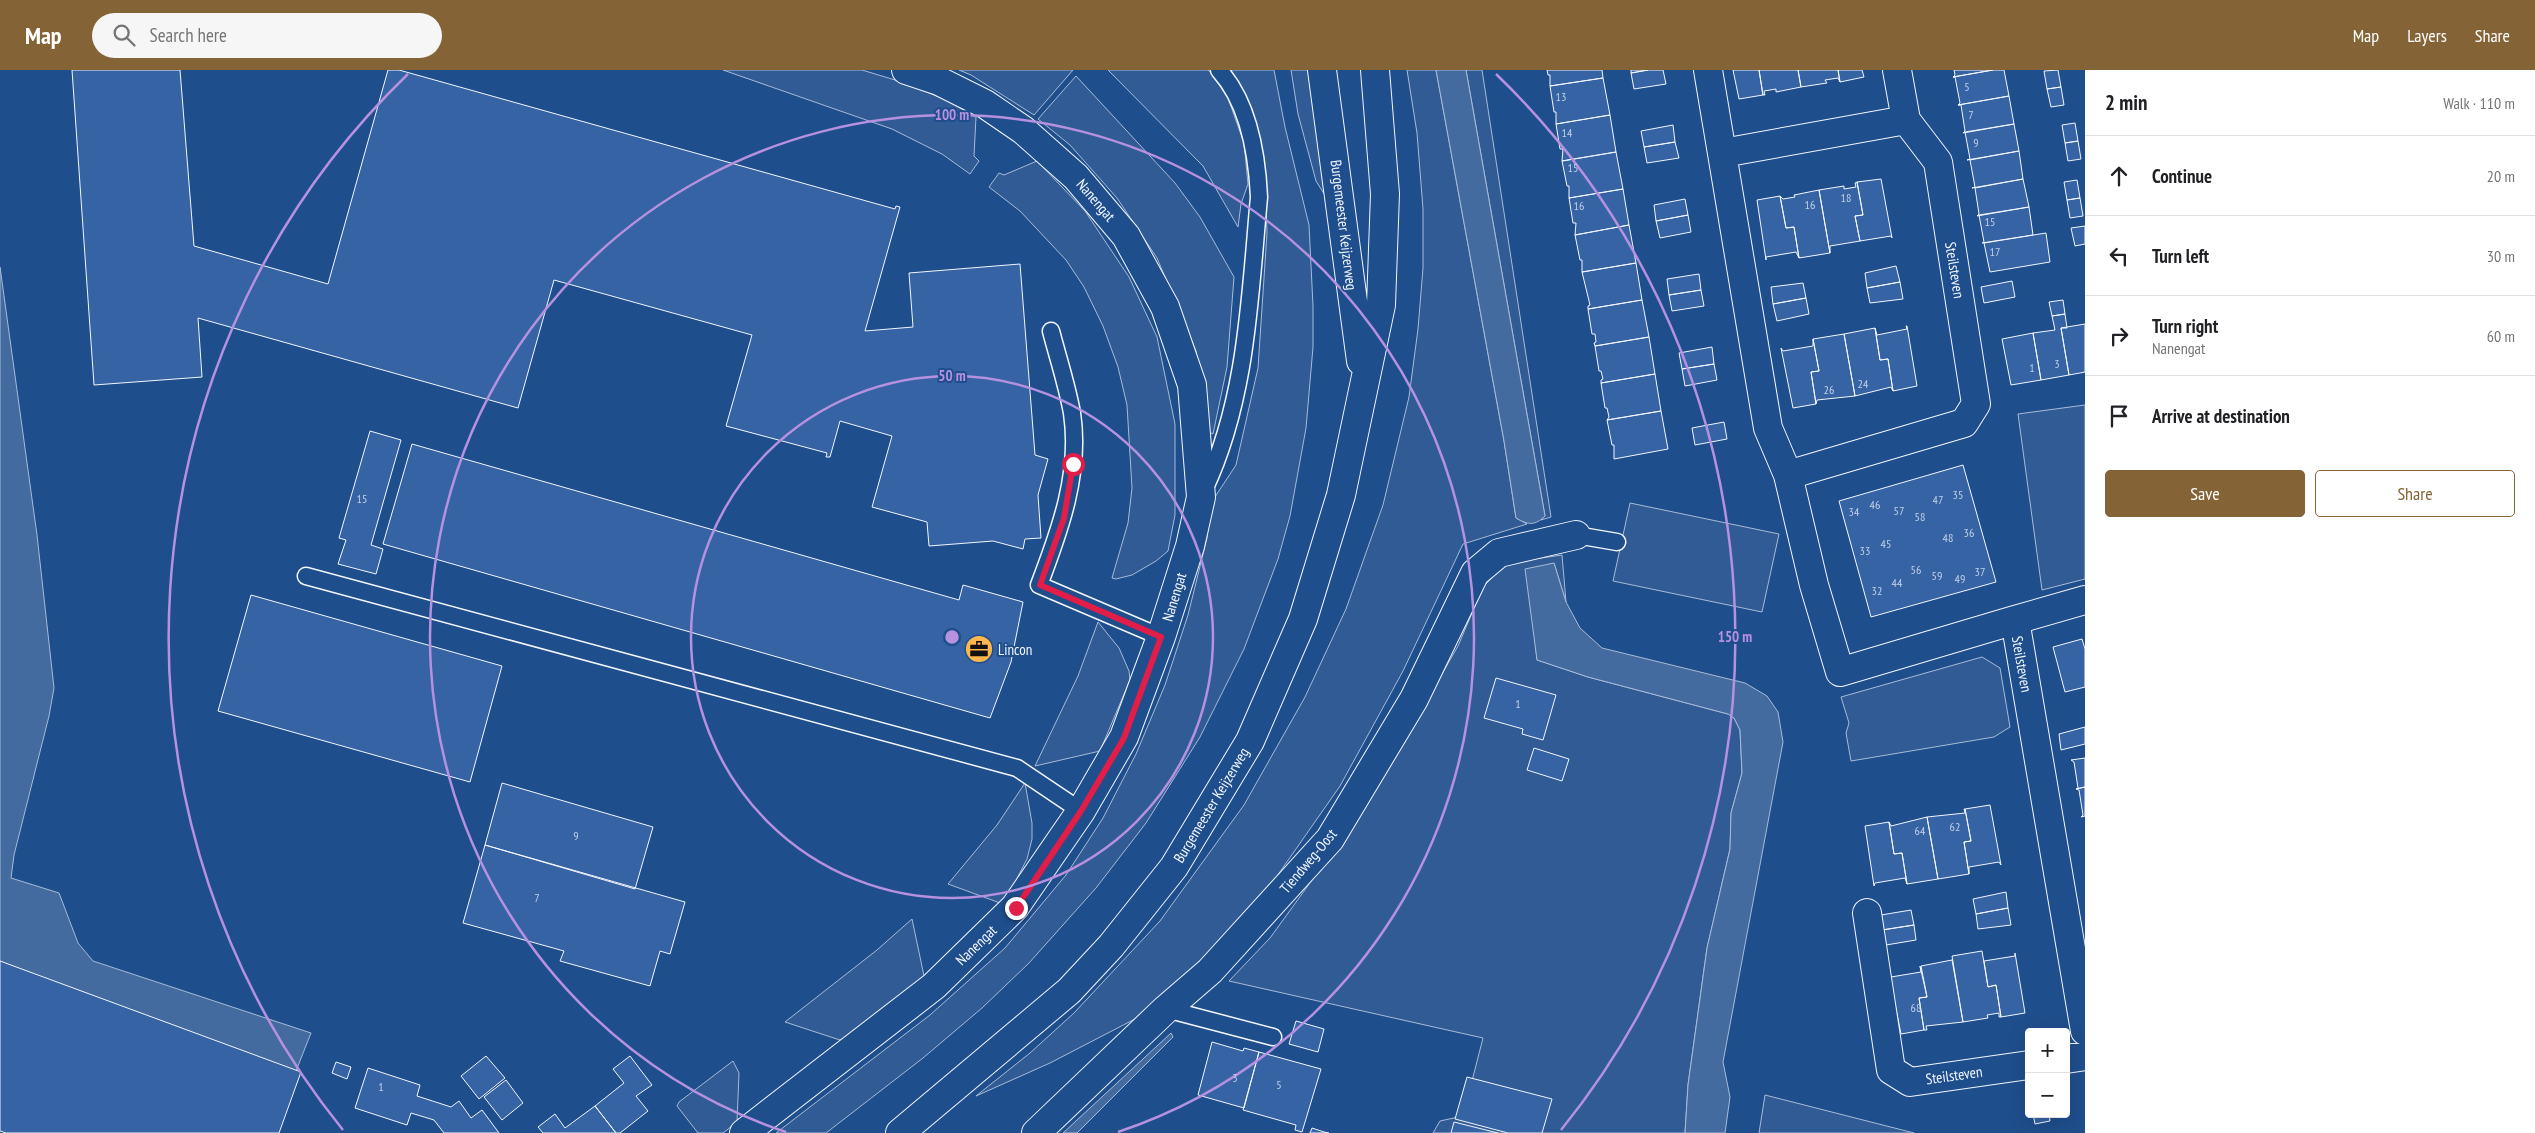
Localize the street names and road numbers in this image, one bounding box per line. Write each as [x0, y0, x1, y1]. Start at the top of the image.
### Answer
street label: Burgemeester Keijzerweg [1327, 159, 1361, 291]
street label: Nanengat [1072, 175, 1120, 225]
street label: Steilsteven [1941, 240, 1969, 300]
street label: Nanengat [1158, 570, 1190, 624]
street label: Steilsteven [2008, 634, 2036, 694]
street label: Burgemeester Keijzerweg [1169, 744, 1253, 866]
street label: Tiendweg-Oost [1275, 825, 1341, 897]
street label: Nanengat [951, 921, 1001, 969]
street label: Steilsteven [1924, 1062, 1984, 1088]

